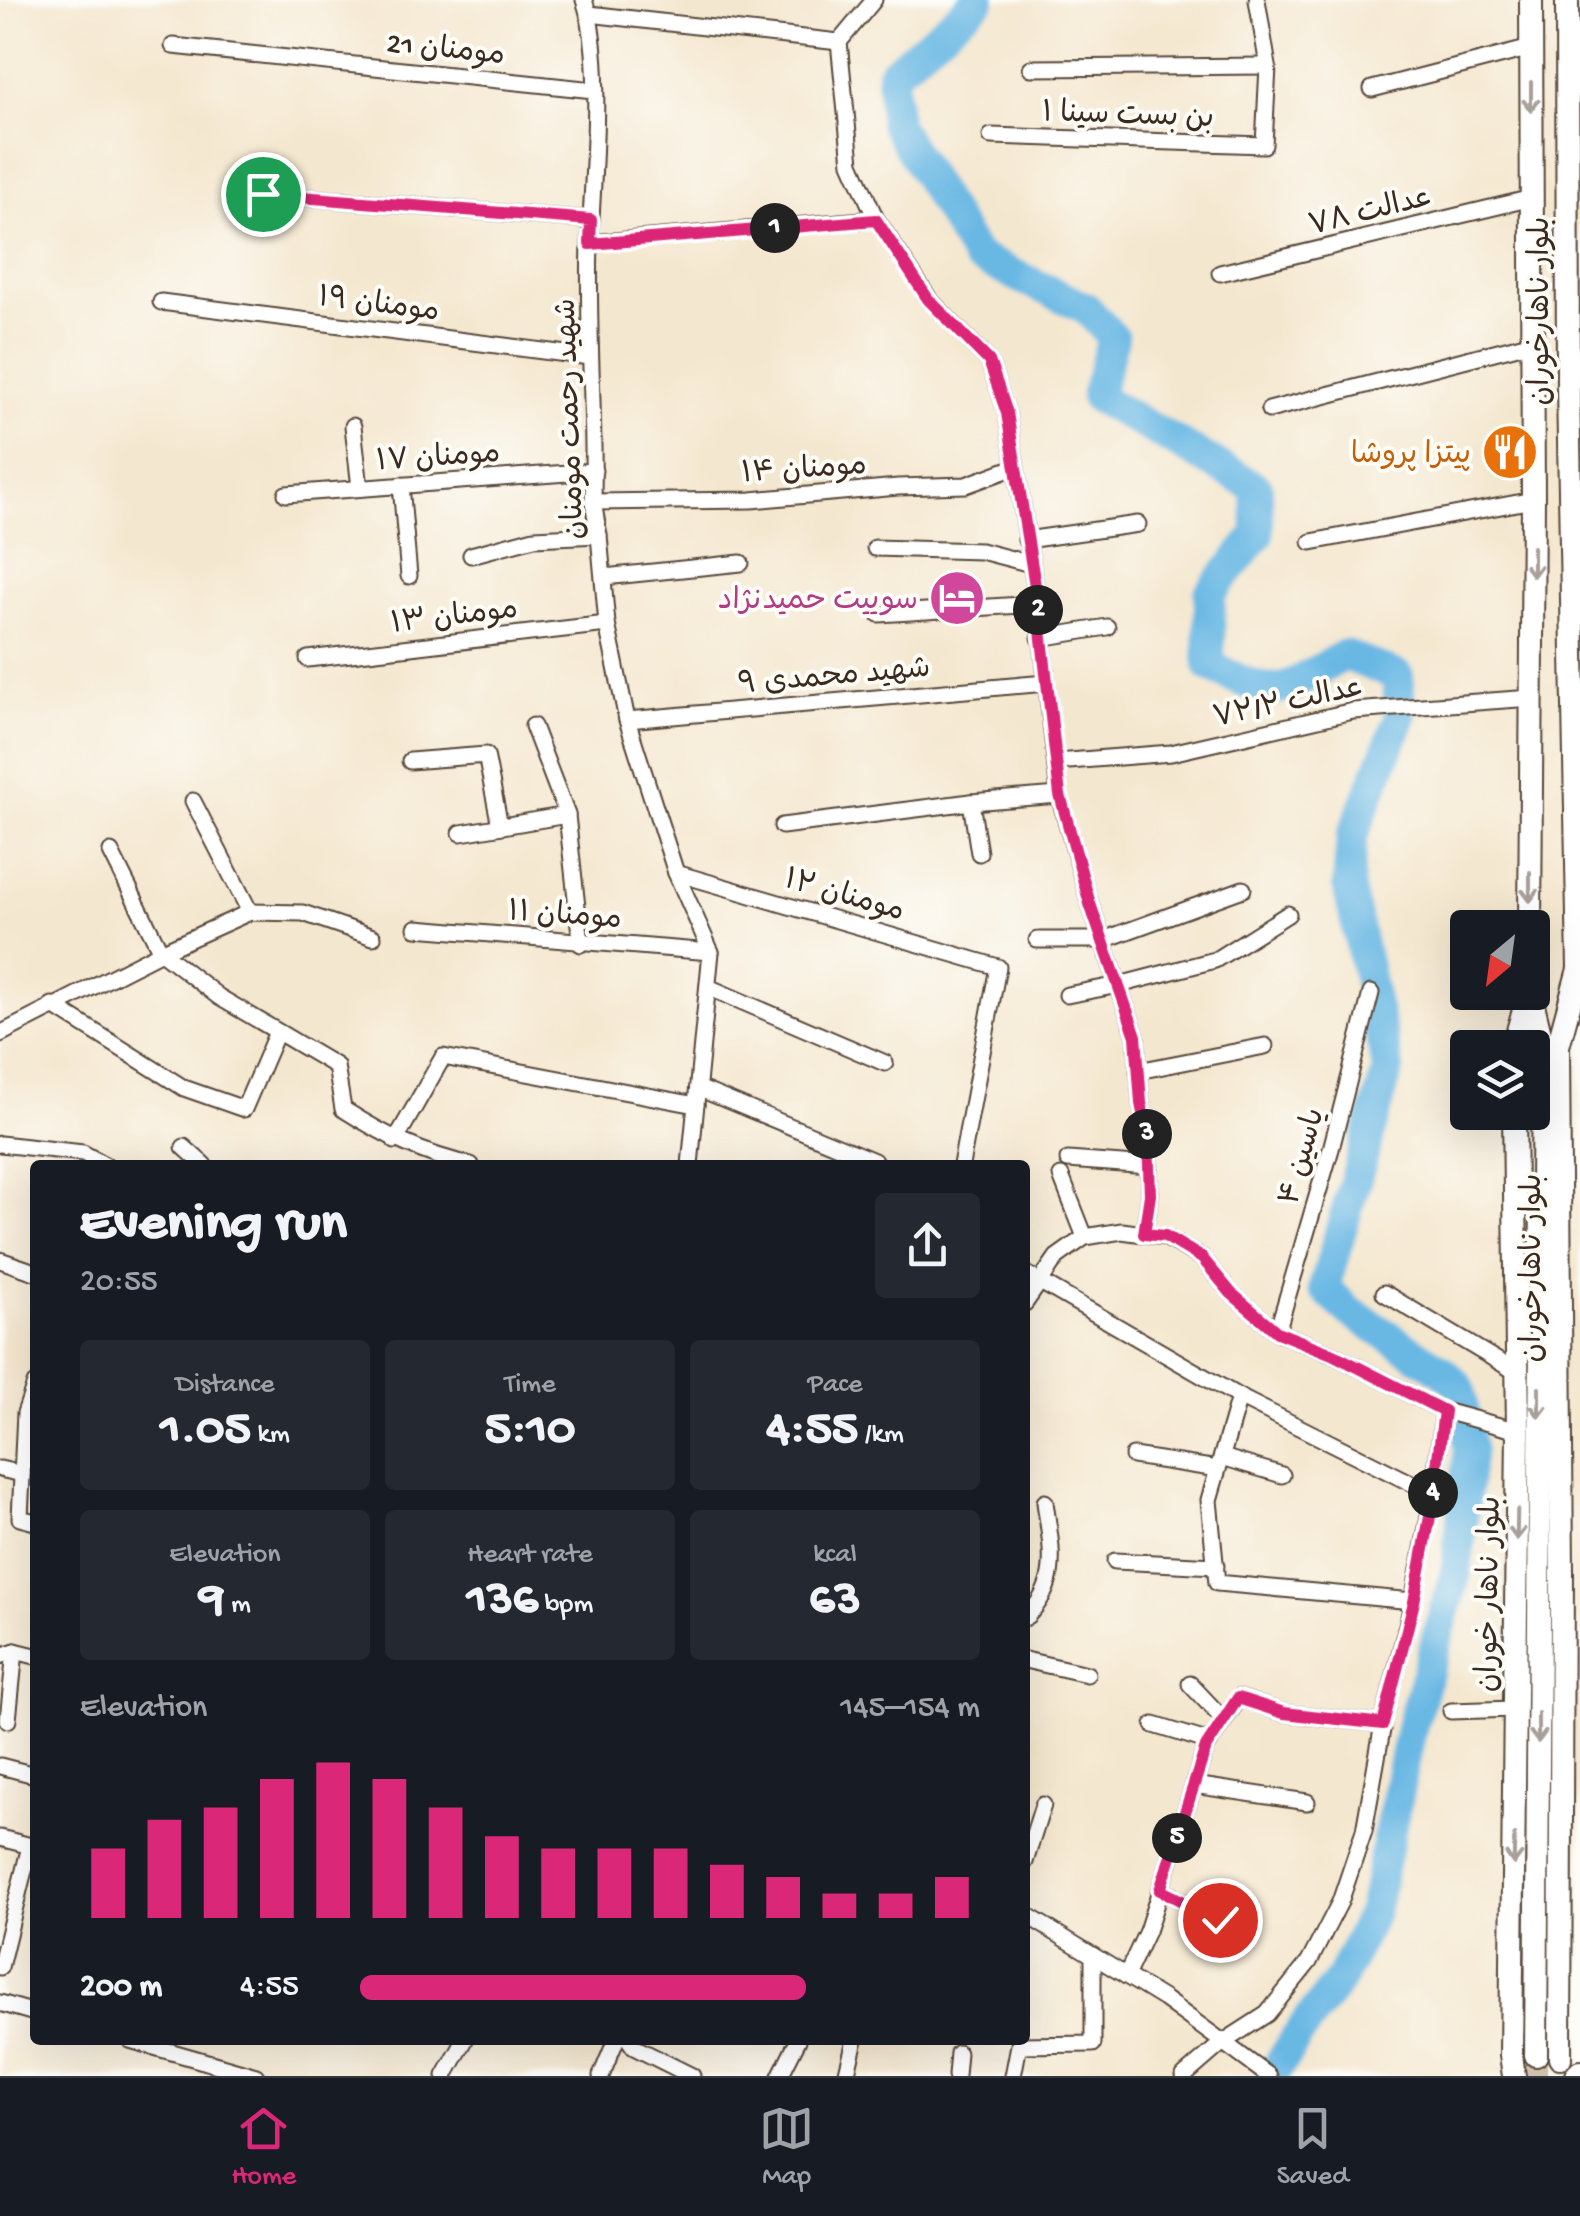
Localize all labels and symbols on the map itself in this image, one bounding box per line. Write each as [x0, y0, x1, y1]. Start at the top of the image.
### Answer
street label: مومنان 21 [385, 28, 506, 75]
one-way arrow [1522, 80, 1540, 113]
street label: ۱ بن بست سینا [1041, 97, 1214, 138]
pin [221, 152, 306, 237]
street label: ۷۸ عدالت [1305, 181, 1437, 246]
pin: 1 [750, 203, 800, 253]
street label: بلوار ناهارخوران [1525, 217, 1560, 405]
street label: مومنان ۱۹ [316, 282, 441, 331]
street label: شهید رحمت مومنان [551, 298, 594, 540]
restaurant icon: پیتزا پروشا [1480, 422, 1540, 482]
street label: مومنان ۱۷ [375, 438, 501, 481]
place label: پیتزا پروشا [1351, 439, 1471, 474]
street label: مومنان ۱۴ [741, 450, 868, 493]
one-way arrow [1524, 546, 1542, 578]
hotel icon: سوییت حمیدنژاد [927, 568, 987, 628]
place label: سوییت حمیدنژاد [718, 584, 918, 620]
pin: 2 [1013, 585, 1063, 635]
street label: مومنان ۱۳ [389, 593, 520, 644]
street label: ۹ شهید محمدی [737, 653, 932, 704]
street label: عدالت ۷۲/۲ [1210, 671, 1368, 737]
street label: مومنان ۱۲ [780, 864, 908, 931]
one-way arrow [1520, 870, 1540, 903]
street label: مومنان ۱۱ [507, 896, 623, 939]
north arrow [1450, 910, 1550, 1010]
street label: یاسین ۴ [1274, 1105, 1335, 1210]
pin: 3 [1122, 1109, 1172, 1159]
street label: بلوار ناهارخوران [1517, 1174, 1552, 1362]
one-way arrow [1530, 1386, 1548, 1419]
pin: 4 [1408, 1468, 1458, 1518]
street label: بلوار ناهار خوران [1472, 1496, 1511, 1693]
one-way arrow [1508, 1508, 1527, 1540]
one-way arrow [1528, 1712, 1548, 1744]
pin: 5 [1152, 1813, 1202, 1863]
one-way arrow [1504, 1833, 1523, 1865]
pin [1178, 1878, 1263, 1963]

